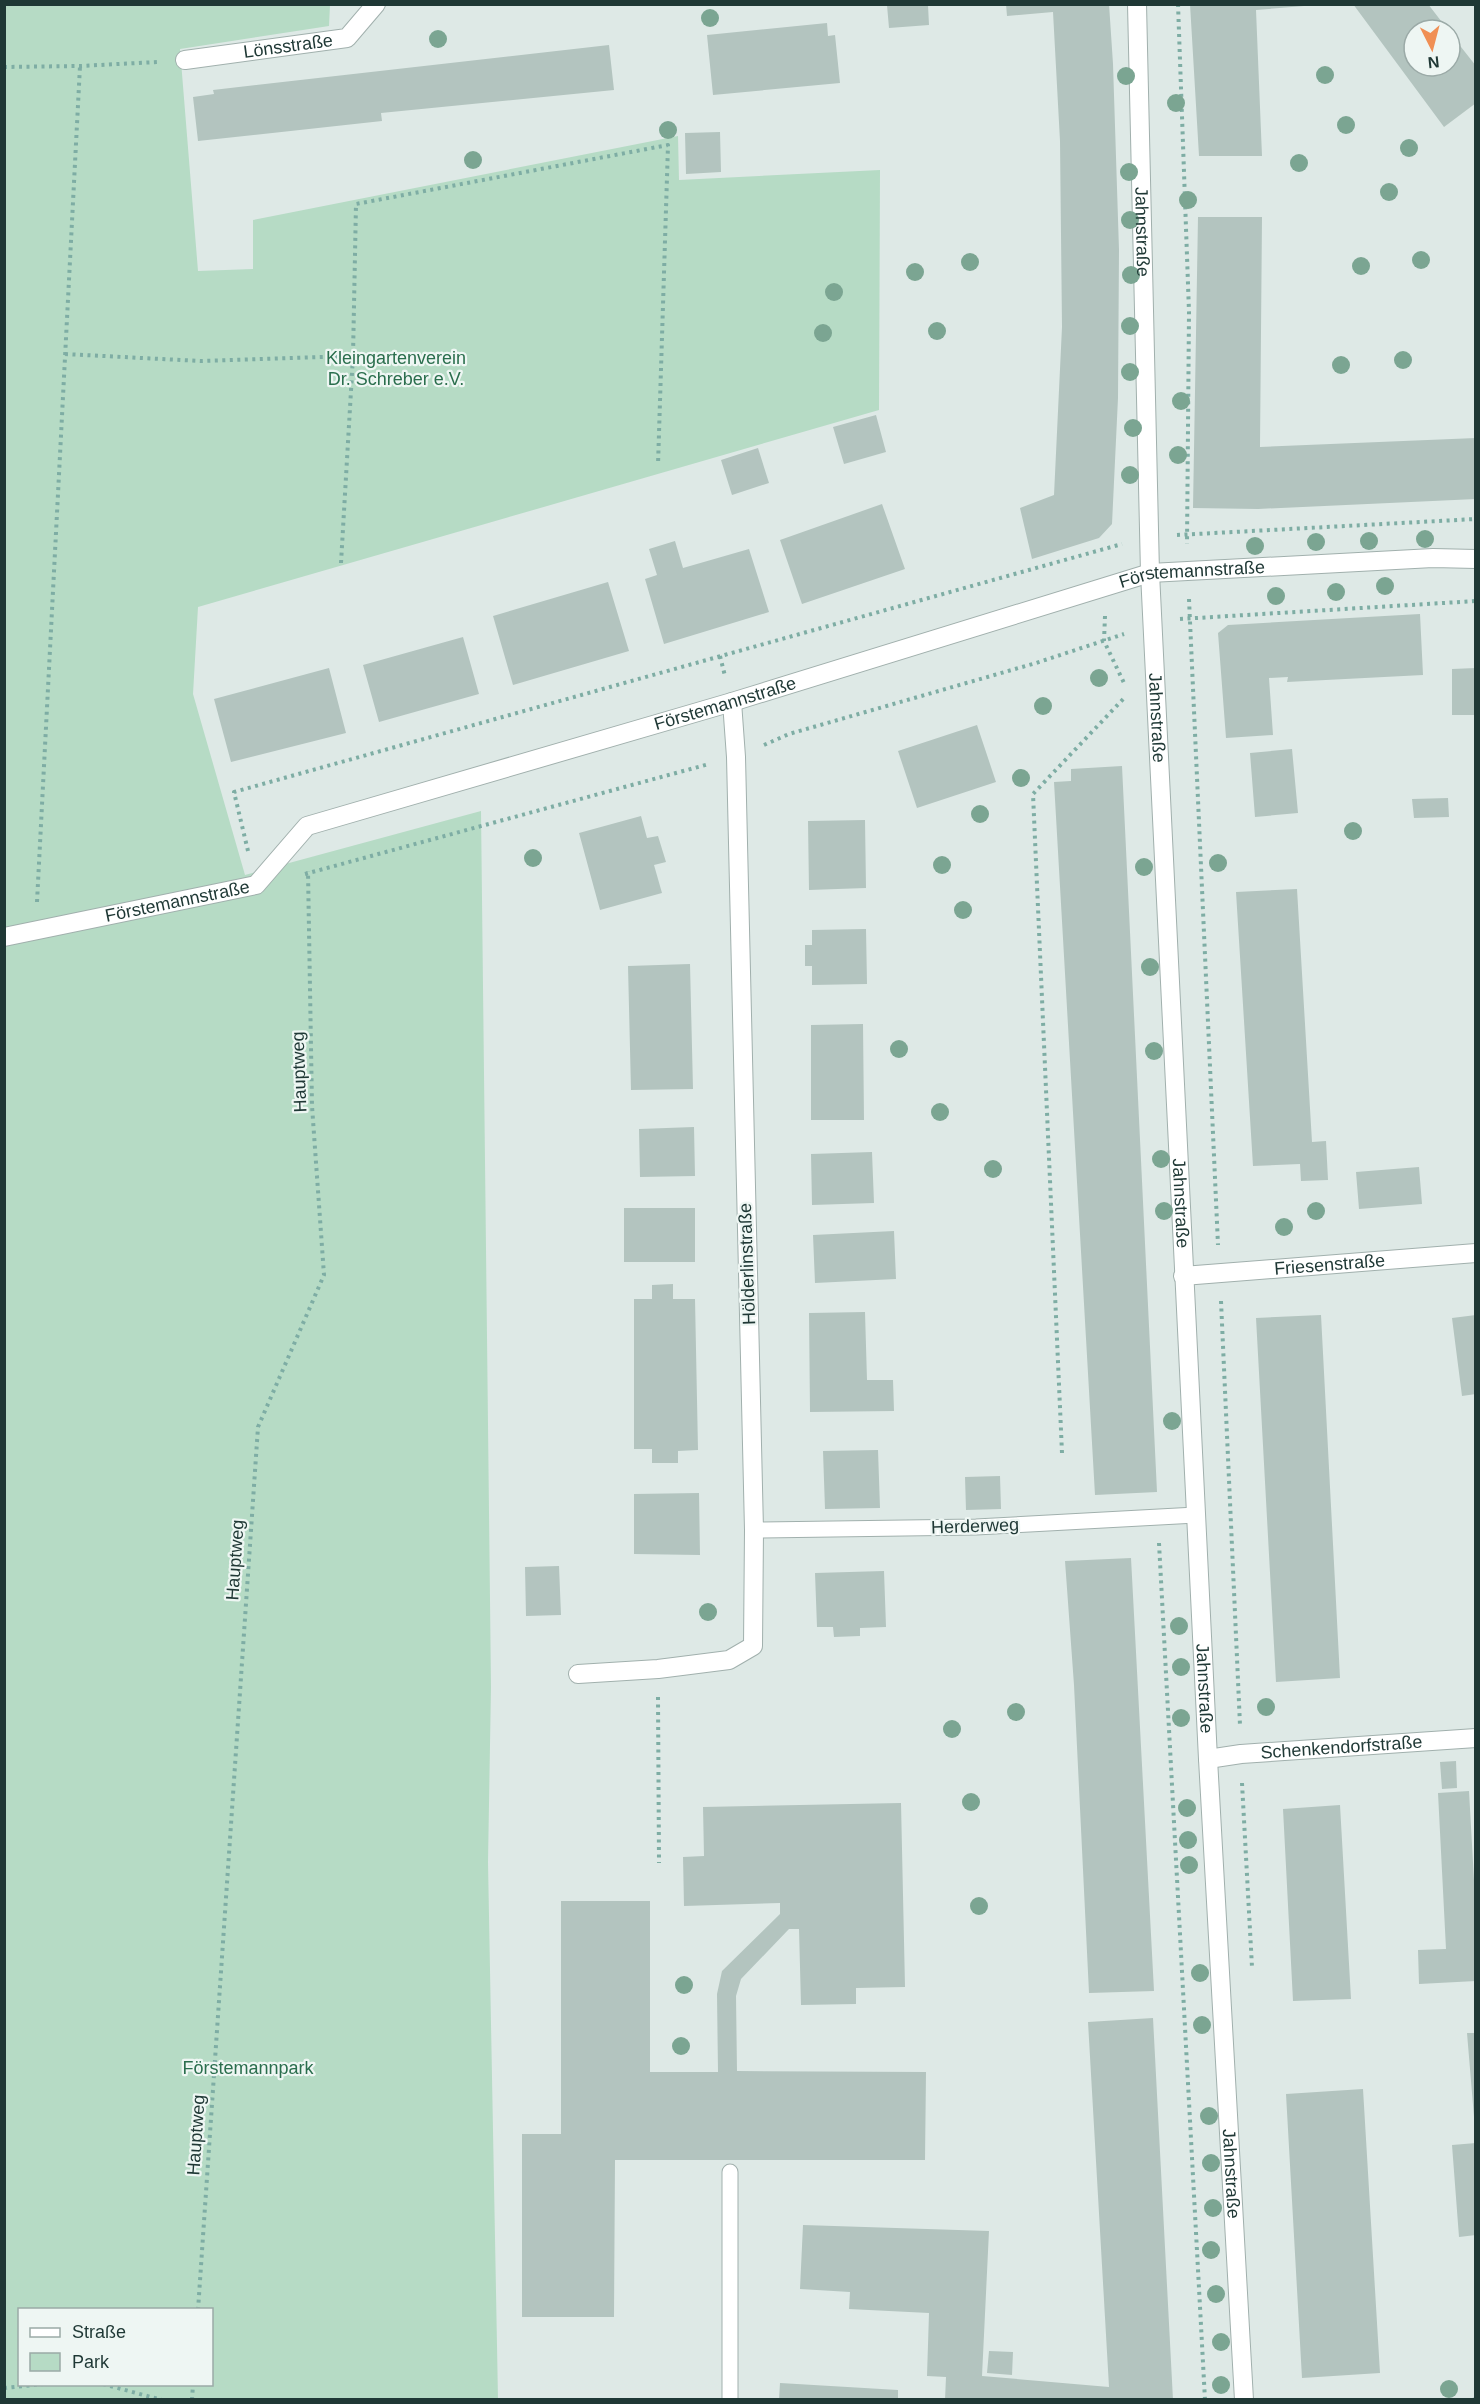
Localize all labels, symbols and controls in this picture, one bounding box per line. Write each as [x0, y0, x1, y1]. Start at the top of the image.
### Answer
north arrow [1402, 18, 1462, 78]
street label: Lönsstraße [242, 30, 334, 62]
text: N [1427, 53, 1440, 71]
street label: Jahnstraße [1131, 187, 1153, 277]
park label: Kleingartenverein Dr. Schreber e.V. [326, 348, 466, 389]
street label: Förstemannstraße [1116, 557, 1265, 592]
street label: Jahnstraße [1145, 672, 1169, 763]
street label: Förstemannstraße [652, 673, 799, 734]
street label: Förstemannstraße [103, 877, 251, 926]
street label: Hauptweg [288, 1031, 310, 1113]
street label: Jahnstraße [1169, 1158, 1193, 1249]
street label: Hölderlinstraße [735, 1203, 759, 1325]
street label: Friesenstraße [1273, 1250, 1386, 1279]
street label: Herderweg [931, 1514, 1019, 1538]
street label: Hauptweg [222, 1519, 248, 1601]
street label: Jahnstraße [1192, 1643, 1217, 1734]
street label: Schenkendorfstraße [1260, 1732, 1423, 1763]
park label: Förstemannpark [182, 2058, 315, 2078]
street label: Hauptweg [183, 2094, 209, 2176]
street label: Jahnstraße [1219, 2128, 1244, 2219]
legend [18, 2308, 213, 2386]
text: Straße [72, 2322, 126, 2342]
text: Park [72, 2352, 110, 2372]

